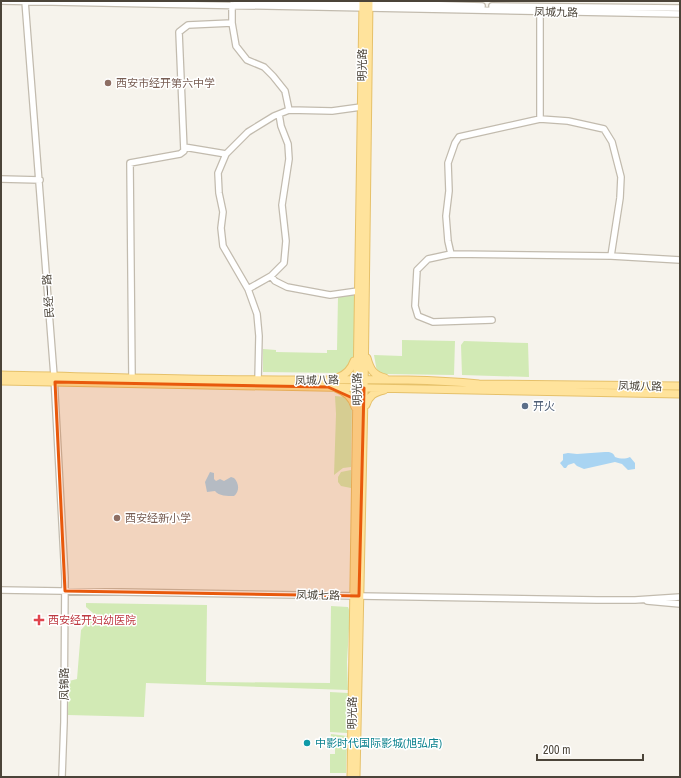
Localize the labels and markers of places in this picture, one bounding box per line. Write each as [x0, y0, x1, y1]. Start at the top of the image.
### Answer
place label: 西安市经开第六中学 [116, 76, 215, 90]
marker: 西安市经开第六中学 [103, 78, 113, 88]
place label: 开火 [533, 399, 555, 413]
marker: 开火 [520, 401, 530, 411]
place label: 西安经新小学 [125, 511, 191, 525]
marker: 西安经新小学 [112, 513, 122, 523]
place label: 西安经开妇幼医院 [48, 613, 136, 627]
marker: 西安经开妇幼医院 [33, 614, 45, 626]
place label: 中影时代国际影城(旭弘店) [315, 736, 442, 750]
marker: 中影时代国际影城(旭弘店) [302, 738, 312, 748]

